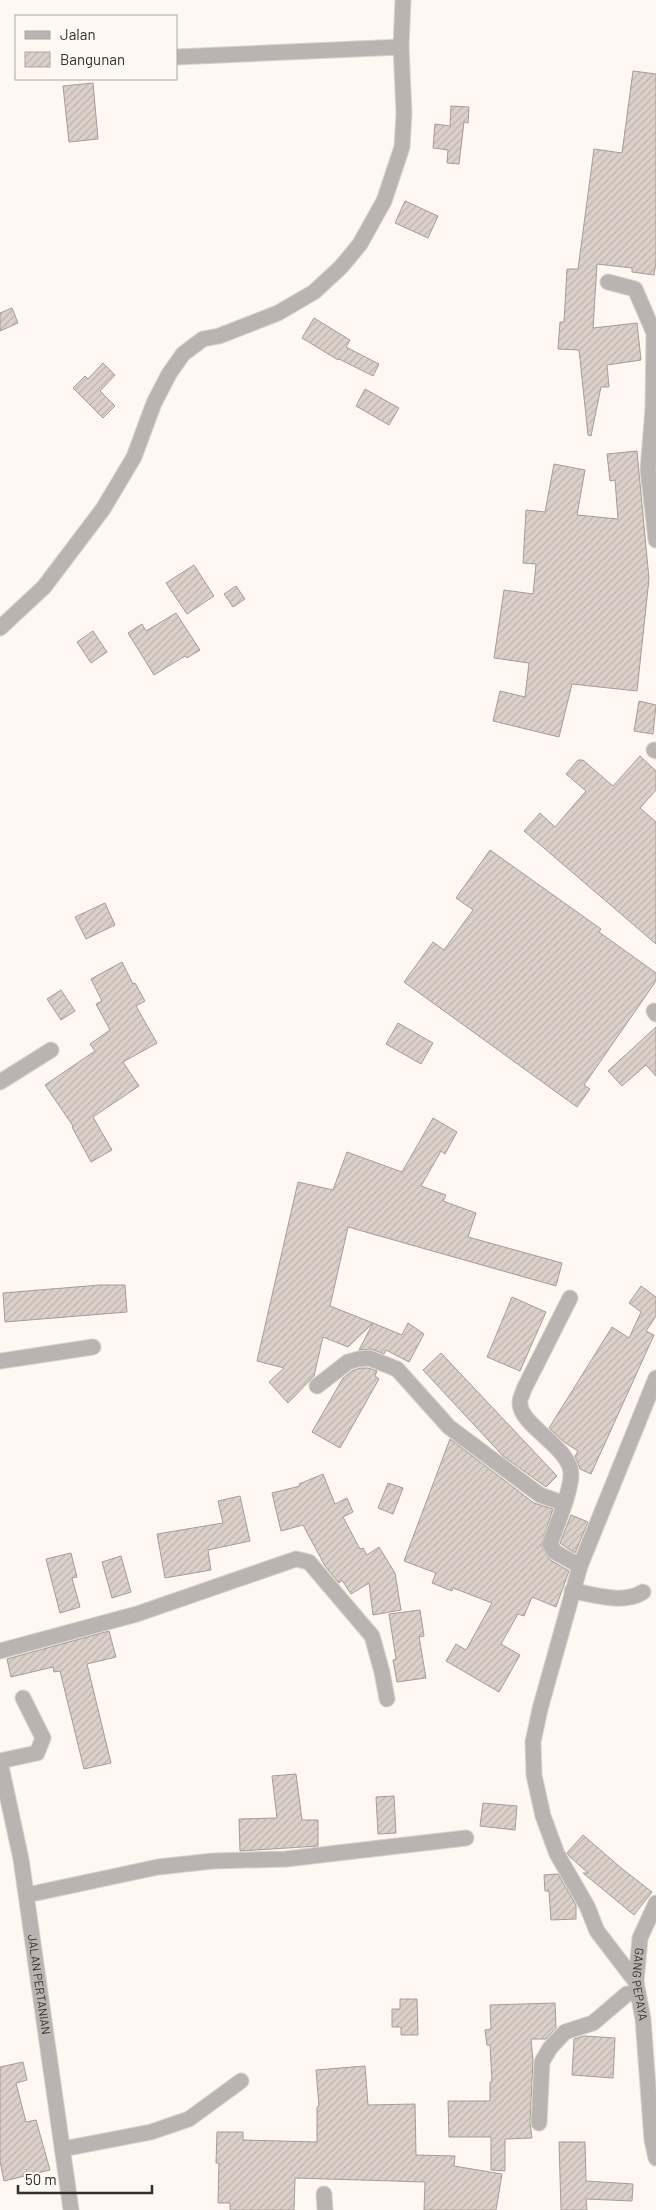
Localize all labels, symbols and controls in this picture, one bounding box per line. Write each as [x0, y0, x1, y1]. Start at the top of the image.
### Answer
legend [15, 15, 178, 80]
text: Jalan [60, 25, 96, 43]
text: Bangunan [60, 50, 125, 68]
street label: JALAN PERTANIAN [26, 1933, 54, 2035]
street label: GANG PEPAYA [630, 1947, 651, 2021]
scale bar [18, 2162, 151, 2194]
text: 50 m [25, 2170, 57, 2188]

